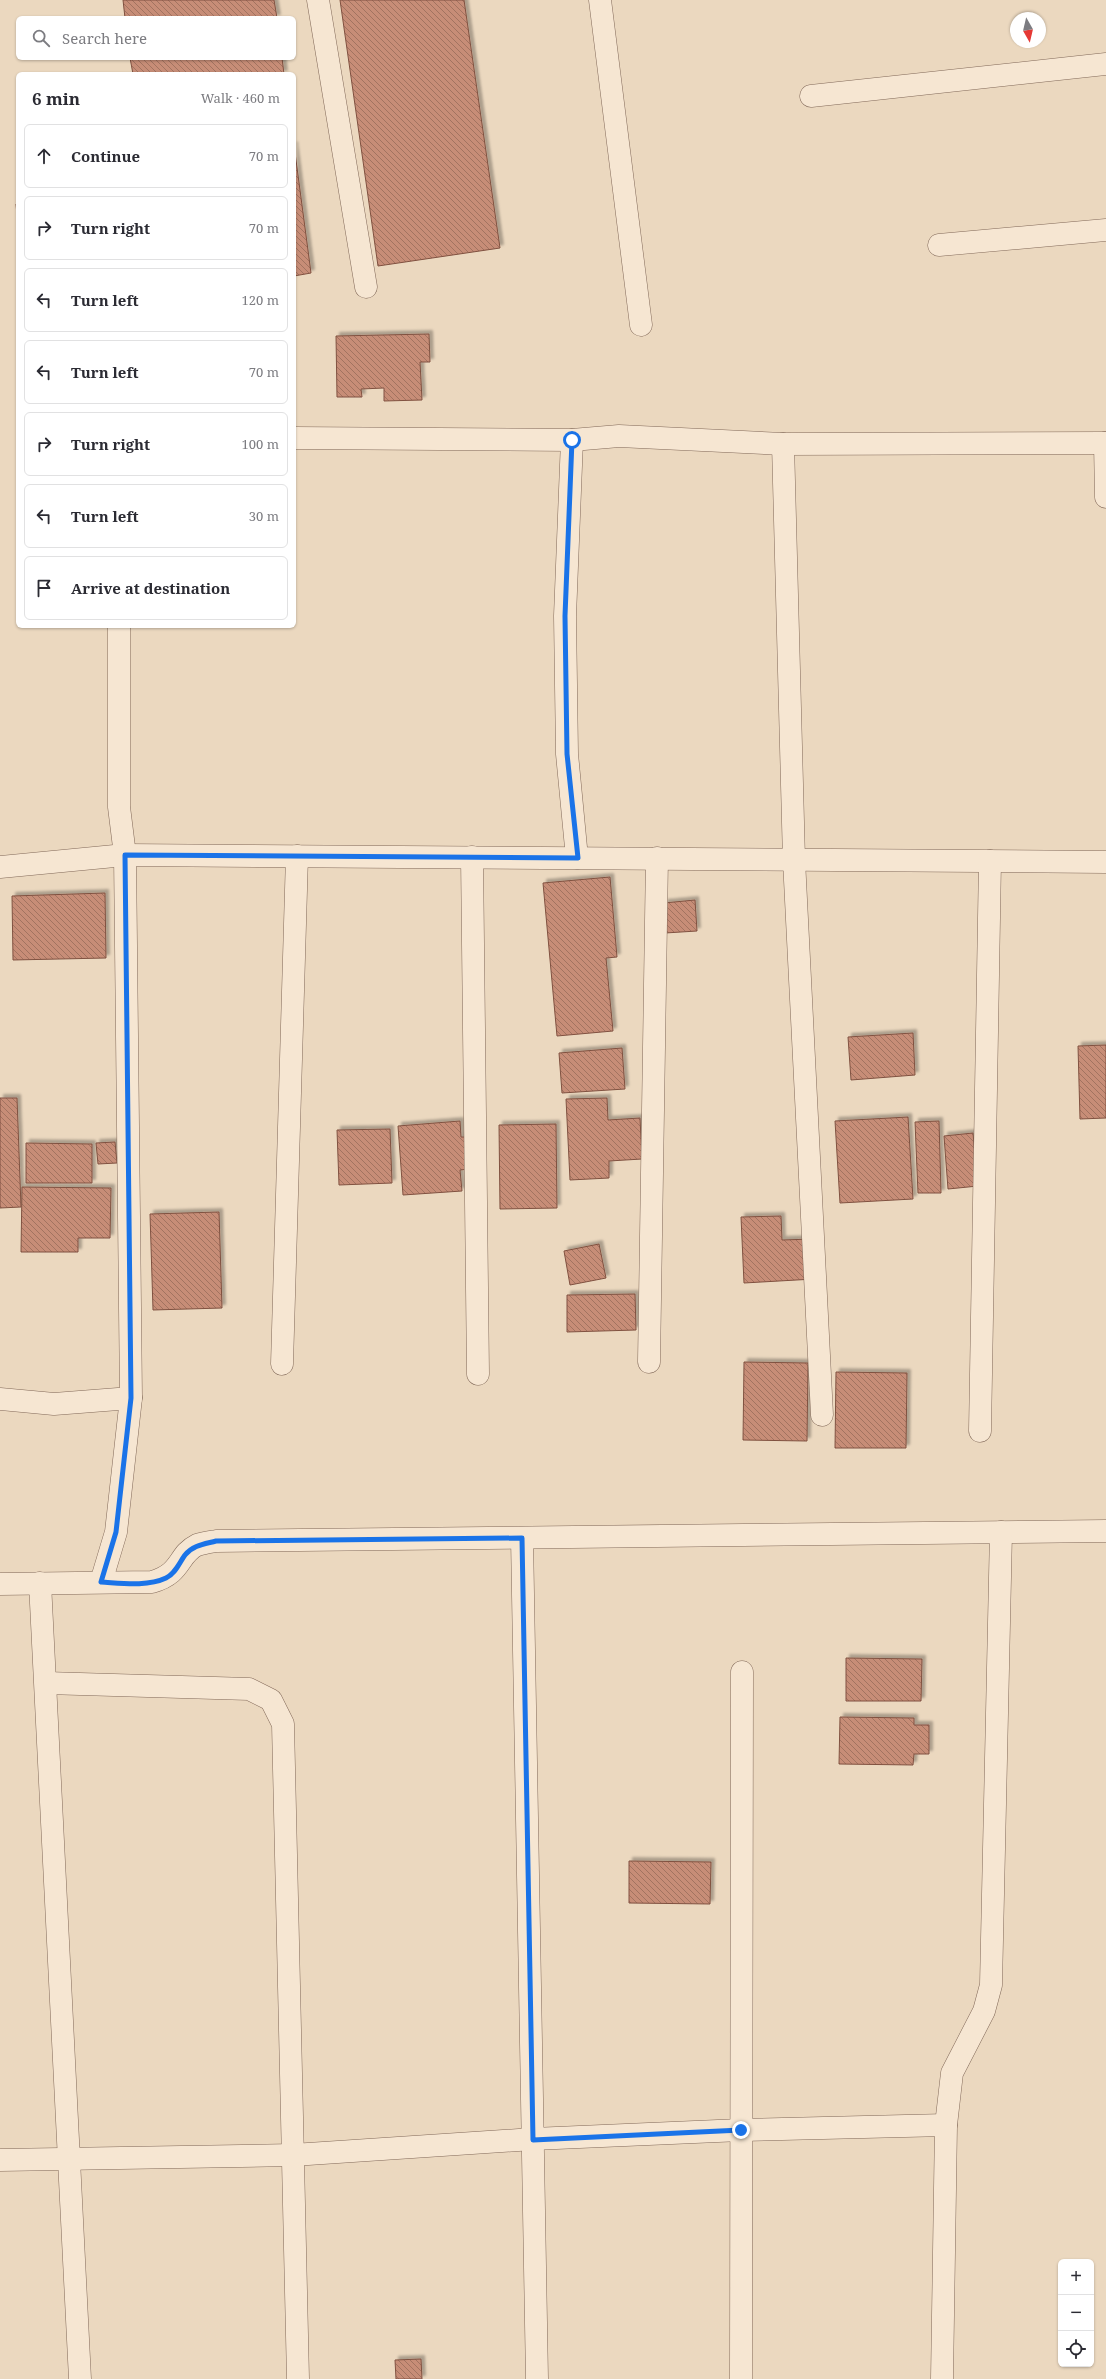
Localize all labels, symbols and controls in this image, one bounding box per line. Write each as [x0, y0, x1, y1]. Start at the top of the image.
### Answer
north arrow [1010, 12, 1046, 48]
search box [16, 16, 296, 60]
icon: search [30, 27, 52, 49]
text: Search here [62, 28, 147, 48]
text: 6 min [32, 87, 80, 110]
text: Walk · 460 m [201, 89, 280, 107]
icon: ahead [33, 145, 55, 167]
text: Continue [71, 146, 140, 166]
text: 70 m [249, 147, 279, 165]
icon: right [33, 217, 55, 239]
text: Turn right [71, 218, 150, 238]
text: 70 m [249, 219, 279, 237]
icon: left [33, 289, 55, 311]
text: Turn left [71, 290, 139, 310]
text: 120 m [242, 291, 279, 309]
icon: left [33, 361, 55, 383]
text: Turn left [71, 362, 139, 382]
text: 70 m [249, 363, 279, 381]
route start [563, 431, 581, 449]
icon: right [33, 433, 55, 455]
text: Turn right [71, 434, 150, 454]
text: 100 m [242, 435, 279, 453]
icon: left [33, 505, 55, 527]
text: Turn left [71, 506, 139, 526]
text: 30 m [249, 507, 279, 525]
icon: arrive [33, 577, 55, 599]
text: Arrive at destination [71, 578, 230, 598]
route end [732, 2121, 750, 2139]
map controls [1058, 2259, 1094, 2367]
button: + [1058, 2259, 1094, 2295]
button: − [1058, 2295, 1094, 2331]
button: locate [1058, 2331, 1094, 2367]

